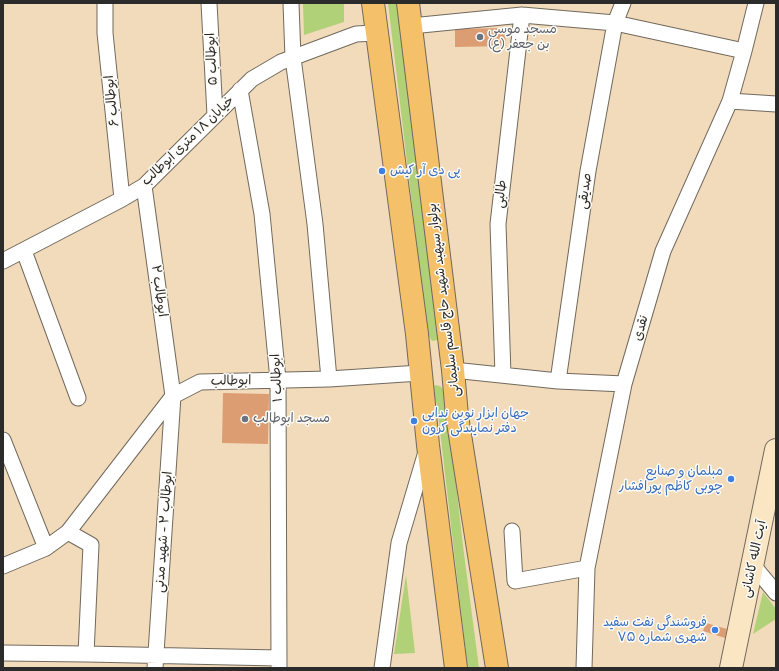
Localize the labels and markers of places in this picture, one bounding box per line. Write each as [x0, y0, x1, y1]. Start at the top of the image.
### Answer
place label: مسجد موسی بن جعفر (ع) [488, 22, 557, 53]
marker: مسجد موسی بن جعفر (ع) [475, 32, 485, 42]
place label: پی دی آر کیش [390, 163, 461, 179]
marker: پی دی آر کیش [377, 166, 387, 176]
place label: جهان ابزار نوین ندایی دفتر نمایندگی کرون [422, 406, 529, 437]
place label: مسجد ابوطالب [253, 411, 330, 427]
marker: مسجد ابوطالب [240, 414, 250, 424]
marker: جهان ابزار نوین ندایی دفتر نمایندگی کرون [409, 416, 419, 426]
place label: مبلمان و صنایع چوبی کاظم پورافشار [619, 464, 723, 495]
marker: مبلمان و صنایع چوبی کاظم پورافشار [726, 474, 736, 484]
place label: فروشندگی نفت سفید شهری شماره ۷۵ [603, 615, 707, 646]
marker: فروشندگی نفت سفید شهری شماره ۷۵ [710, 625, 720, 635]

